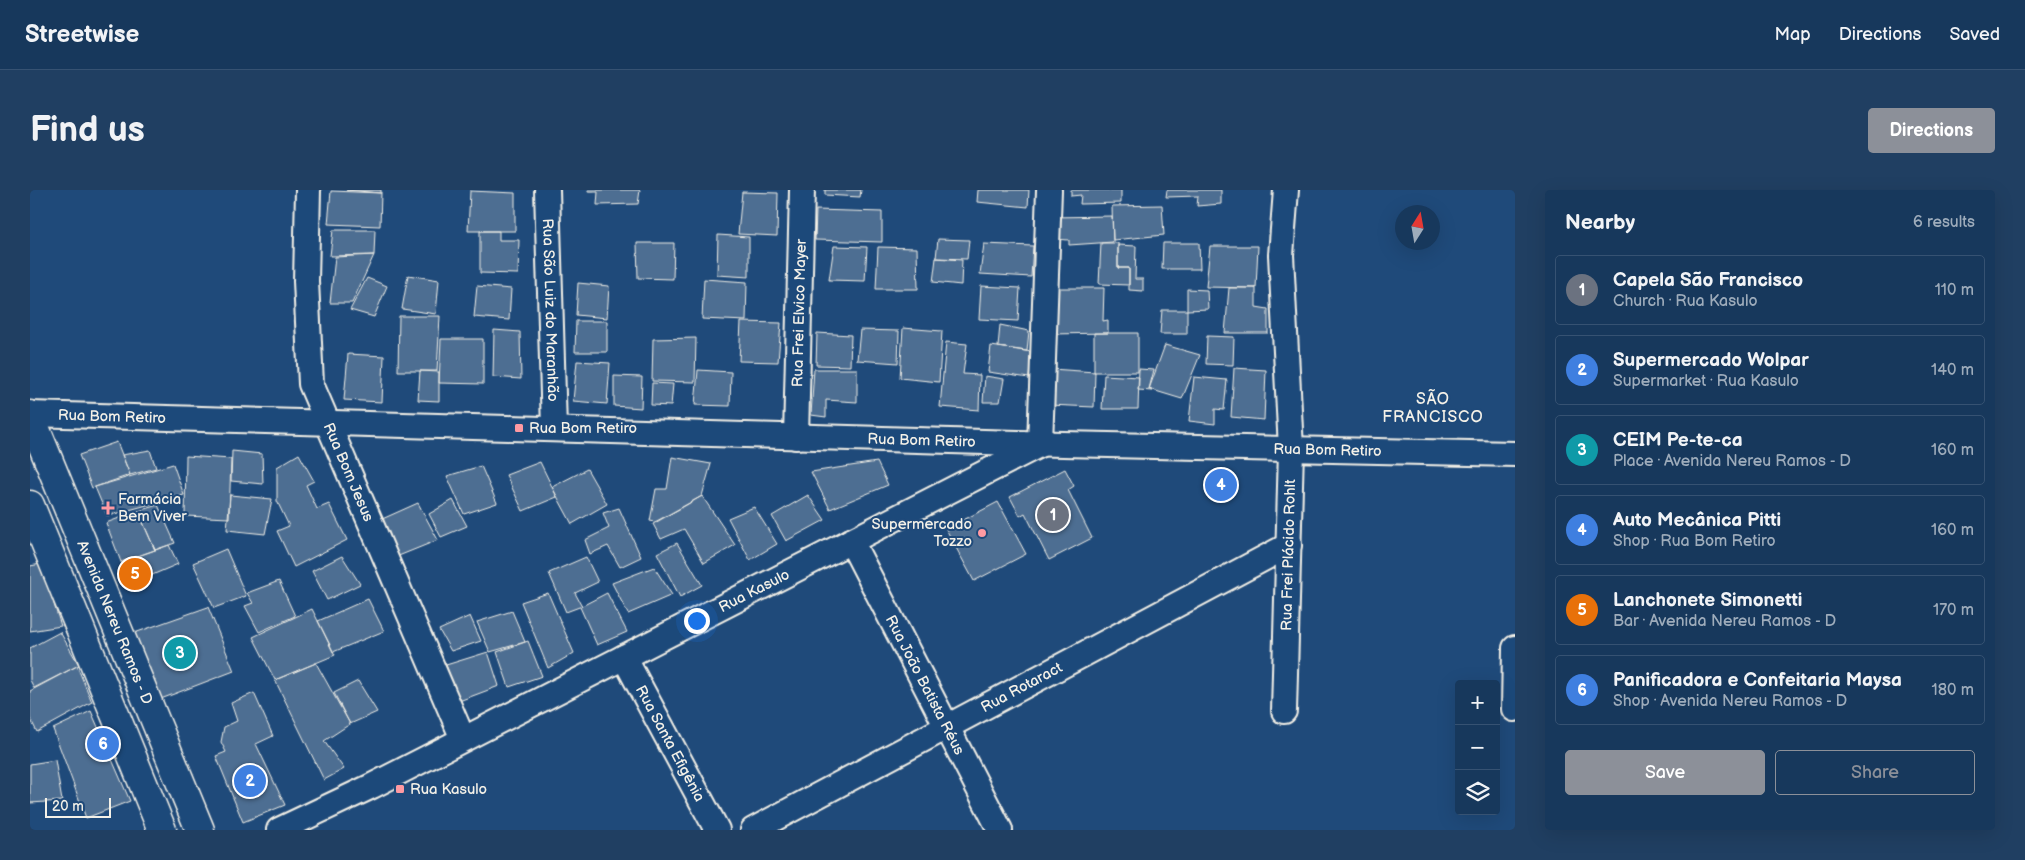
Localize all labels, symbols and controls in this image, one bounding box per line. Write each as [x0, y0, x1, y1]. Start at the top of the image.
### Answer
text: Streetwise [25, 20, 139, 49]
text: Map [1775, 24, 1811, 45]
text: Directions [1839, 24, 1921, 45]
text: Saved [1949, 24, 2000, 45]
button: Directions [1868, 108, 1995, 153]
text: Find us [30, 109, 145, 152]
north arrow [1395, 205, 1440, 250]
text: Nearby [1565, 210, 1635, 235]
text: 6 results [1913, 213, 1975, 232]
street label: Rua São Luiz do Maranhão [538, 218, 562, 402]
street label: Rua Frei Elvico Mayer [788, 238, 811, 387]
text: Capela São Francisco [1613, 269, 1803, 292]
text: 1 [1579, 281, 1585, 300]
text: 110 m [1935, 281, 1974, 300]
text: Church · Rua Kasulo [1613, 292, 1758, 311]
text: Supermercado Wolpar [1613, 349, 1809, 372]
text: 2 [1577, 361, 1587, 380]
text: 140 m [1931, 361, 1974, 380]
text: Supermarket · Rua Kasulo [1613, 372, 1799, 391]
district label: SÃO FRANCISCO [1382, 389, 1484, 427]
street label: Rua Bom Retiro [58, 406, 166, 428]
place label: Rua Bom Retiro [529, 419, 637, 438]
street label: Rua Bom Jesus [319, 420, 378, 525]
marker: Rua Bom Retiro [513, 422, 525, 434]
text: CEIM Pe-te-ca [1613, 429, 1743, 452]
street label: Rua Bom Retiro [867, 430, 976, 452]
street label: Rua Bom Retiro [1273, 440, 1382, 461]
text: 3 [1577, 441, 1587, 460]
text: 160 m [1931, 441, 1974, 460]
text: Place · Avenida Nereu Ramos - D [1613, 452, 1851, 471]
pin: 4 [1205, 466, 1237, 504]
street label: Rua Frei Plácido Rohlt [1277, 479, 1300, 631]
place label: Farmácia Bem Viver [118, 490, 187, 526]
pin: 1 [1037, 496, 1069, 534]
marker: Farmácia Bem Viver [102, 502, 114, 514]
text: Auto Mecânica Pitti [1613, 509, 1781, 532]
place label: Supermercado Tozzo [872, 515, 972, 551]
text: 4 [1577, 521, 1587, 540]
text: 160 m [1931, 521, 1974, 540]
marker: Supermercado Tozzo [976, 527, 988, 539]
text: Shop · Rua Bom Retiro [1613, 532, 1776, 551]
street label: Avenida Nereu Ramos - D [72, 538, 157, 707]
pin: 5 [119, 555, 151, 593]
street label: Rua Kasulo [716, 565, 793, 617]
text: Lanchonete Simonetti [1613, 589, 1803, 612]
text: 5 [1577, 601, 1587, 620]
text: 170 m [1933, 601, 1974, 620]
your location [684, 608, 710, 634]
street label: Rua João Batista Réus [881, 612, 969, 759]
text: Bar · Avenida Nereu Ramos - D [1613, 612, 1836, 631]
pin: 3 [164, 634, 196, 672]
street label: Rua Rotaract [978, 658, 1066, 717]
text: Panificadora e Confeitaria Maysa [1613, 669, 1902, 692]
map controls [1455, 680, 1500, 815]
button: + [1455, 680, 1500, 725]
text: 6 [1577, 681, 1587, 700]
text: 180 m [1932, 681, 1974, 700]
street label: Rua Santa Efigênia [631, 682, 709, 805]
text: Shop · Avenida Nereu Ramos - D [1613, 692, 1847, 711]
pin: 6 [87, 725, 119, 763]
button: − [1455, 725, 1500, 770]
button: Save [1565, 750, 1765, 795]
button: Share [1775, 750, 1975, 795]
pin: 2 [234, 762, 266, 800]
button: layers [1455, 770, 1500, 815]
place label: Rua Kasulo [410, 780, 487, 799]
marker: Rua Kasulo [394, 783, 406, 795]
scale bar [45, 795, 111, 818]
text: 20 m [52, 798, 84, 815]

